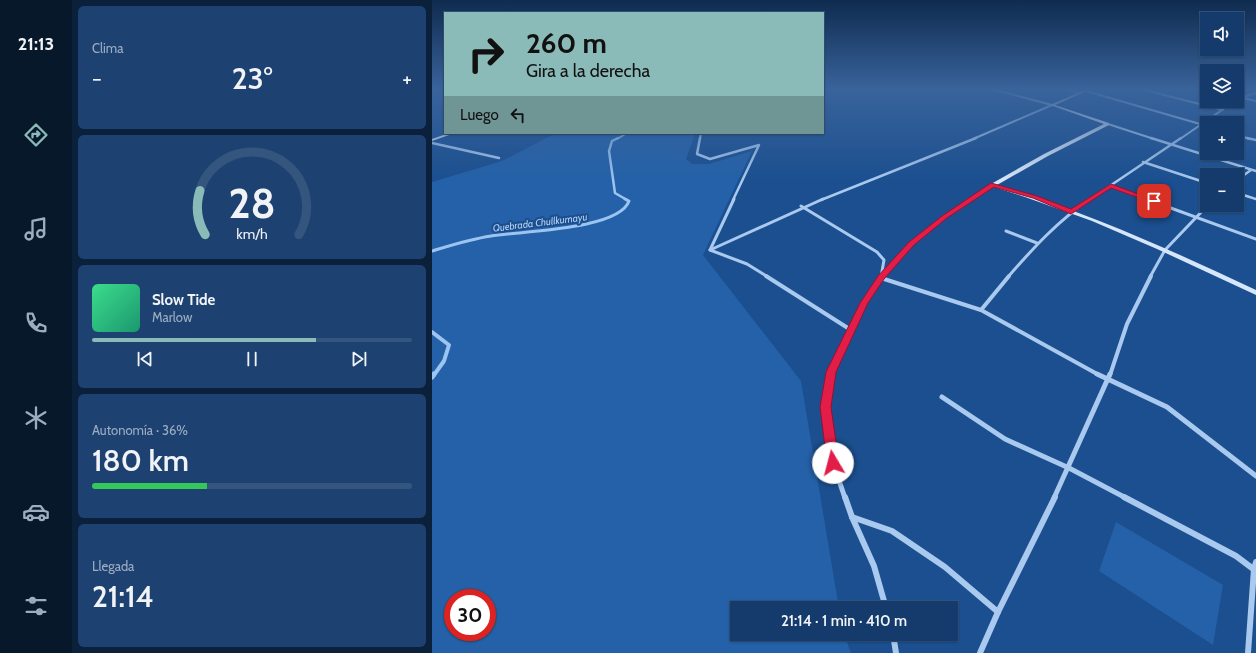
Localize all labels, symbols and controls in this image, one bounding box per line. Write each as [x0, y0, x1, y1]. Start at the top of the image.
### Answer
map controls [1200, 12, 1244, 212]
button: sound [1200, 12, 1244, 56]
text: 260 m [526, 26, 607, 60]
icon: right [460, 28, 512, 80]
text: 21:13 [18, 33, 54, 55]
text: Clima [92, 40, 123, 56]
text: 23° [232, 60, 272, 97]
text: Gira a la derecha [526, 60, 650, 82]
button: layers [1200, 64, 1244, 108]
text: − [92, 65, 102, 92]
text: + [402, 65, 412, 92]
icon: left [507, 104, 529, 126]
text: Luego [460, 106, 499, 124]
button: + [1200, 116, 1244, 160]
icon: directions [22, 121, 50, 149]
button: − [1200, 168, 1244, 212]
text: 28 [228, 178, 276, 228]
pin [1137, 184, 1171, 218]
icon: arrive [1143, 190, 1165, 212]
water label: Quebrada Chullkumayu [492, 210, 588, 235]
icon: music [22, 215, 50, 243]
text: km/h [236, 225, 268, 243]
text: Slow Tide [152, 291, 215, 309]
icon: phone [22, 309, 50, 337]
text: Marlow [152, 309, 192, 325]
icon: previous [134, 348, 156, 370]
icon: pause [241, 348, 263, 370]
icon: next [348, 348, 370, 370]
icon: climate [22, 404, 50, 432]
text: Autonomía · 36% [92, 422, 188, 438]
text: 180 km [92, 442, 189, 479]
position arrow [812, 442, 854, 484]
icon: car [22, 498, 50, 526]
text: Llegada [92, 558, 134, 574]
text: 21:14 [92, 578, 154, 615]
speed limit sign: 30 [444, 589, 496, 641]
icon: filters [22, 592, 50, 620]
text: 21:14 · 1 min · 410 m [781, 612, 907, 630]

